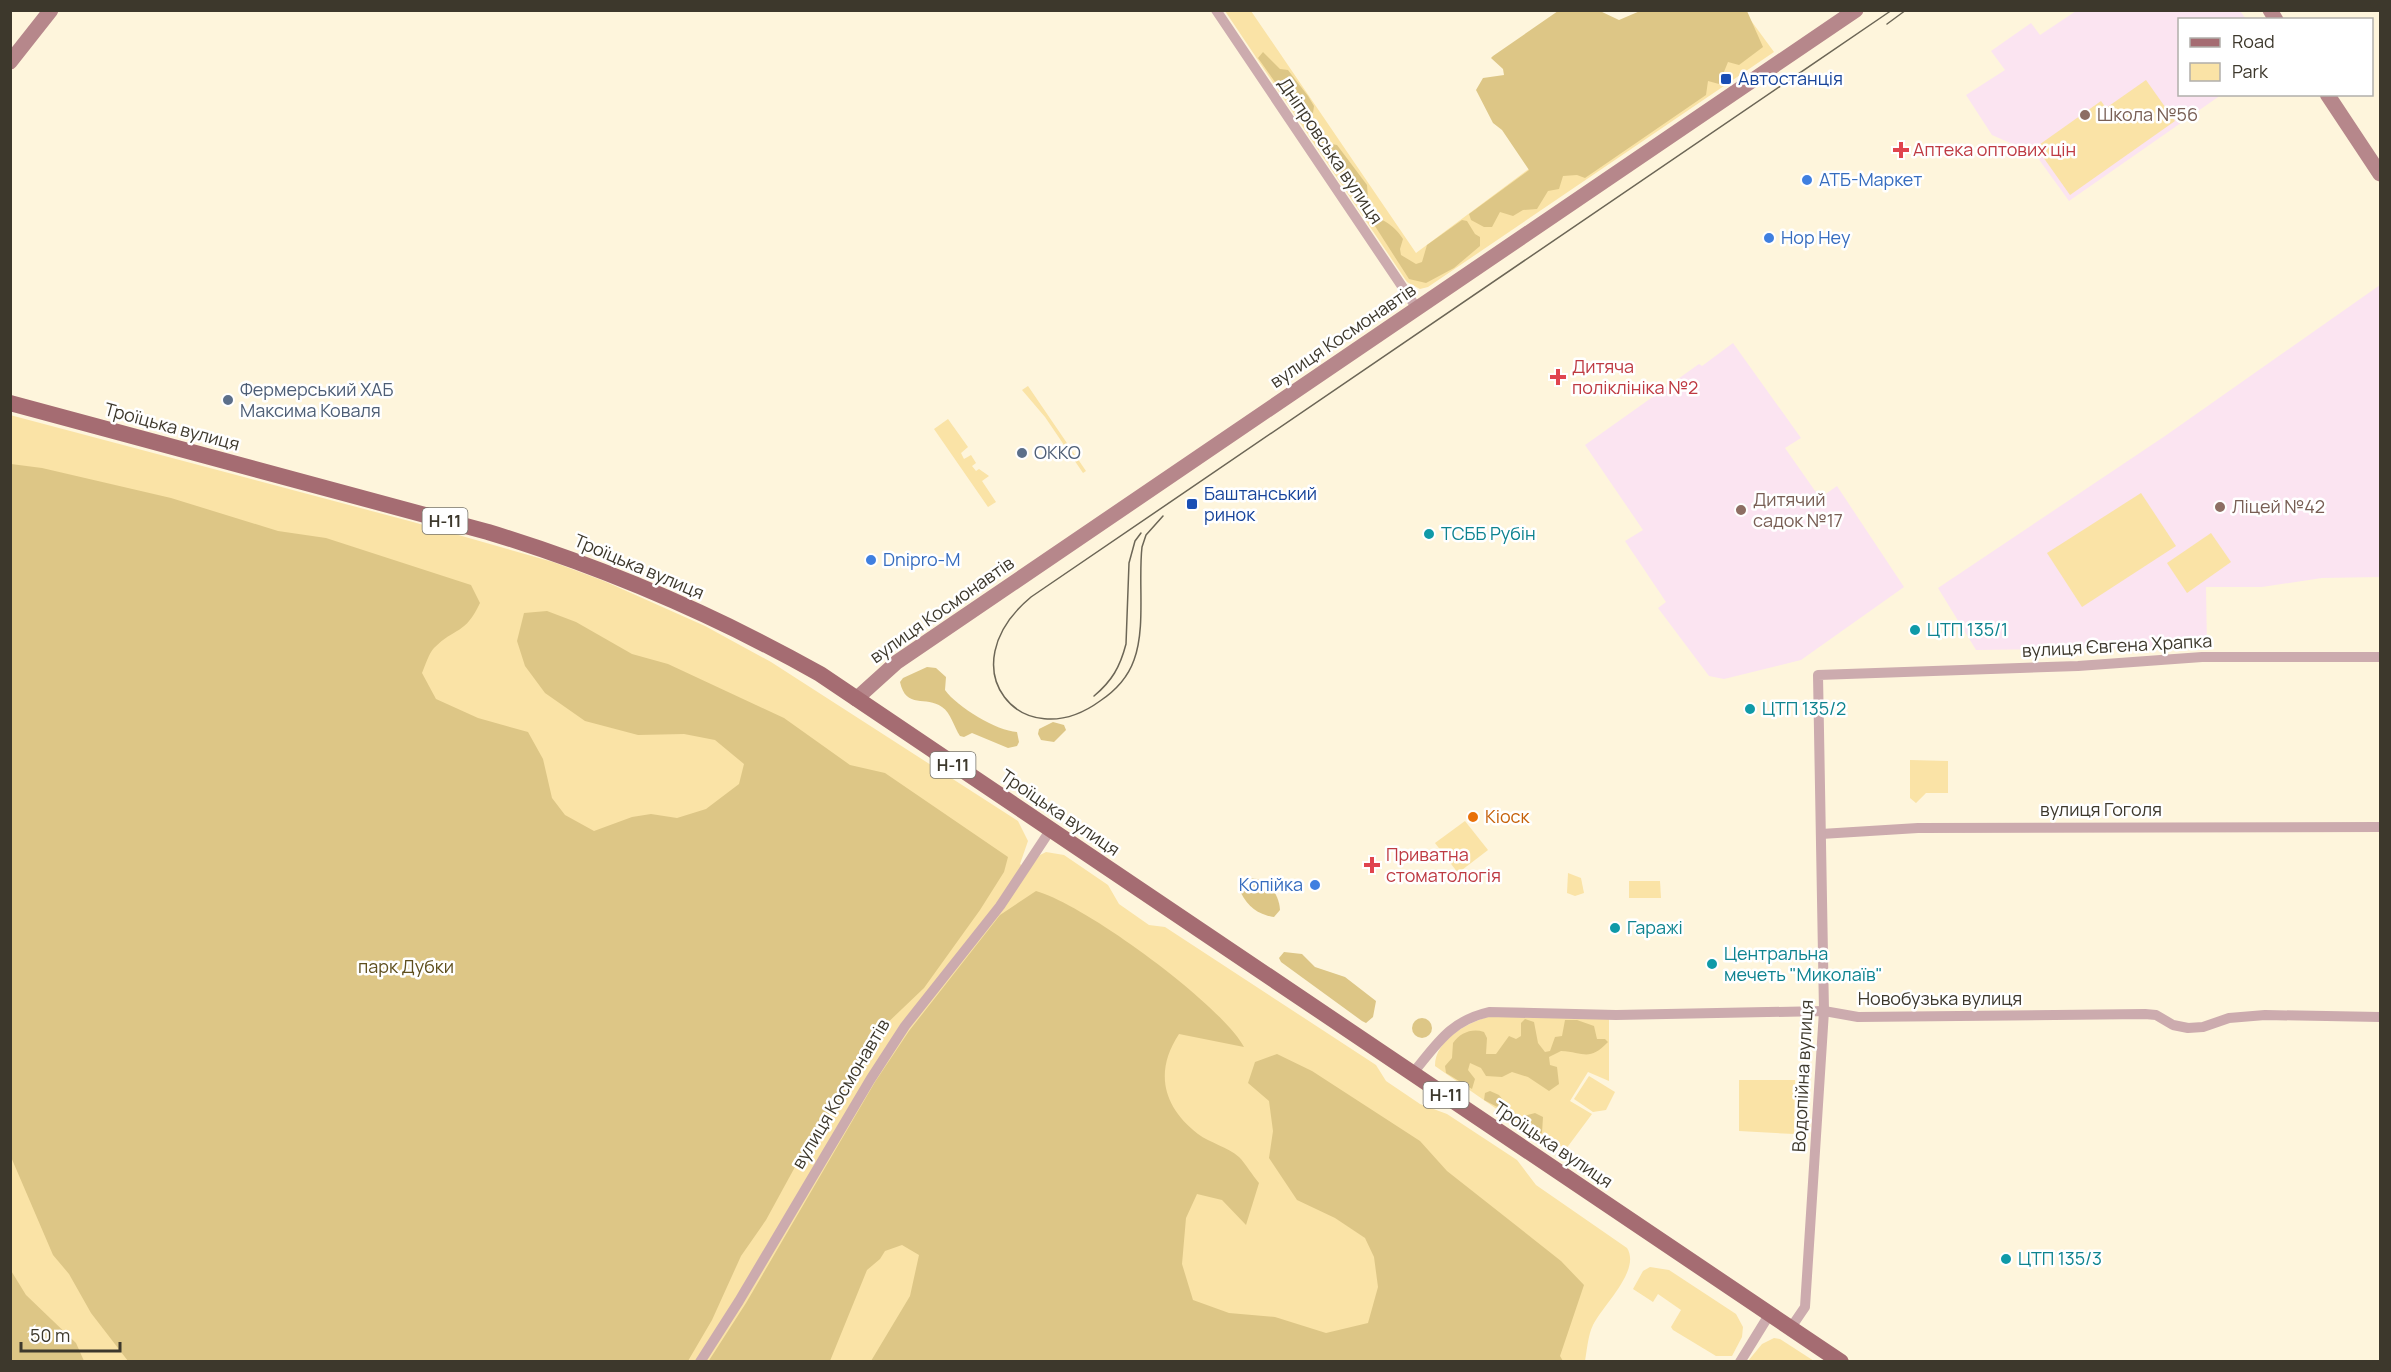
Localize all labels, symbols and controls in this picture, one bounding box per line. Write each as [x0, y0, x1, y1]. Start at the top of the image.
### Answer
legend [2178, 18, 2373, 96]
text: Road [2232, 29, 2275, 53]
text: Park [2232, 59, 2269, 83]
place label: Автостанція [1738, 66, 1843, 90]
street label: Дніпровська вулиця [1273, 72, 1389, 228]
marker: Автостанція [1719, 72, 1733, 86]
place label: Школа №56 [2097, 102, 2198, 126]
marker: Школа №56 [2078, 108, 2092, 122]
place label: Аптека оптових цін [1913, 137, 2076, 161]
marker: Аптека оптових цін [1894, 143, 1908, 157]
place label: АТБ-Маркет [1819, 167, 1922, 191]
marker: АТБ-Маркет [1800, 173, 1814, 187]
place label: Hop Hey [1781, 225, 1851, 249]
marker: Hop Hey [1762, 231, 1776, 245]
street label: вулиця Космонавтів [1265, 277, 1420, 393]
place label: Дитяча поліклініка №2 [1572, 354, 1698, 399]
marker: Дитяча поліклініка №2 [1549, 368, 1567, 386]
place label: Фермерський ХАБ Максима Коваля [240, 377, 393, 422]
marker: Фермерський ХАБ Максима Коваля [221, 393, 235, 407]
street label: Троїцька вулиця [102, 396, 243, 456]
place label: ОККО [1034, 440, 1081, 464]
marker: ОККО [1015, 446, 1029, 460]
place label: Баштанський ринок [1204, 481, 1317, 526]
place label: Дитячий садок №17 [1753, 487, 1843, 532]
place label: Ліцей №42 [2232, 494, 2325, 518]
marker: Баштанський ринок [1185, 497, 1199, 511]
marker: Ліцей №42 [2213, 500, 2227, 514]
marker: Дитячий садок №17 [1734, 503, 1748, 517]
road number: Н-11 [422, 508, 468, 534]
place label: ТСББ Рубін [1441, 521, 1536, 545]
marker: ТСББ Рубін [1422, 527, 1436, 541]
street label: Троїцька вулиця [571, 528, 708, 604]
place label: Dnipro-M [883, 547, 960, 571]
street label: вулиця Космонавтів [865, 550, 1019, 668]
marker: Dnipro-M [864, 553, 878, 567]
place label: ЦТП 135/1 [1927, 617, 2008, 641]
marker: ЦТП 135/1 [1908, 623, 1922, 637]
street label: вулиця Євгена Храпка [2021, 628, 2213, 662]
place label: ЦТП 135/2 [1762, 696, 1846, 720]
marker: ЦТП 135/2 [1743, 702, 1757, 716]
road number: Н-11 [930, 752, 976, 778]
street label: Троїцька вулиця [996, 763, 1125, 861]
street label: вулиця Гоголя [2040, 797, 2162, 821]
place label: Кіоск [1485, 804, 1530, 828]
marker: Кіоск [1466, 810, 1480, 824]
place label: Приватна стоматологія [1386, 842, 1501, 887]
marker: Приватна стоматологія [1363, 856, 1381, 874]
place label: Копійка [1239, 872, 1303, 896]
marker: Копійка [1308, 878, 1322, 892]
place label: Гаражі [1627, 915, 1683, 939]
marker: Гаражі [1608, 921, 1622, 935]
place label: Центральна мечеть "Миколаїв" [1724, 941, 1883, 986]
park label: парк Дубки [358, 954, 454, 978]
marker: Центральна мечеть "Миколаїв" [1705, 957, 1719, 971]
street label: Новобузька вулиця [1858, 986, 2022, 1010]
street label: Водопійна вулиця [1786, 999, 1818, 1153]
street label: вулиця Космонавтів [786, 1014, 895, 1173]
road number: Н-11 [1424, 1082, 1468, 1108]
street label: Троїцька вулиця [1489, 1095, 1618, 1193]
place label: ЦТП 135/3 [2018, 1246, 2102, 1270]
marker: ЦТП 135/3 [1999, 1252, 2013, 1266]
scale bar [21, 1315, 120, 1353]
text: 50 m [30, 1323, 70, 1347]

